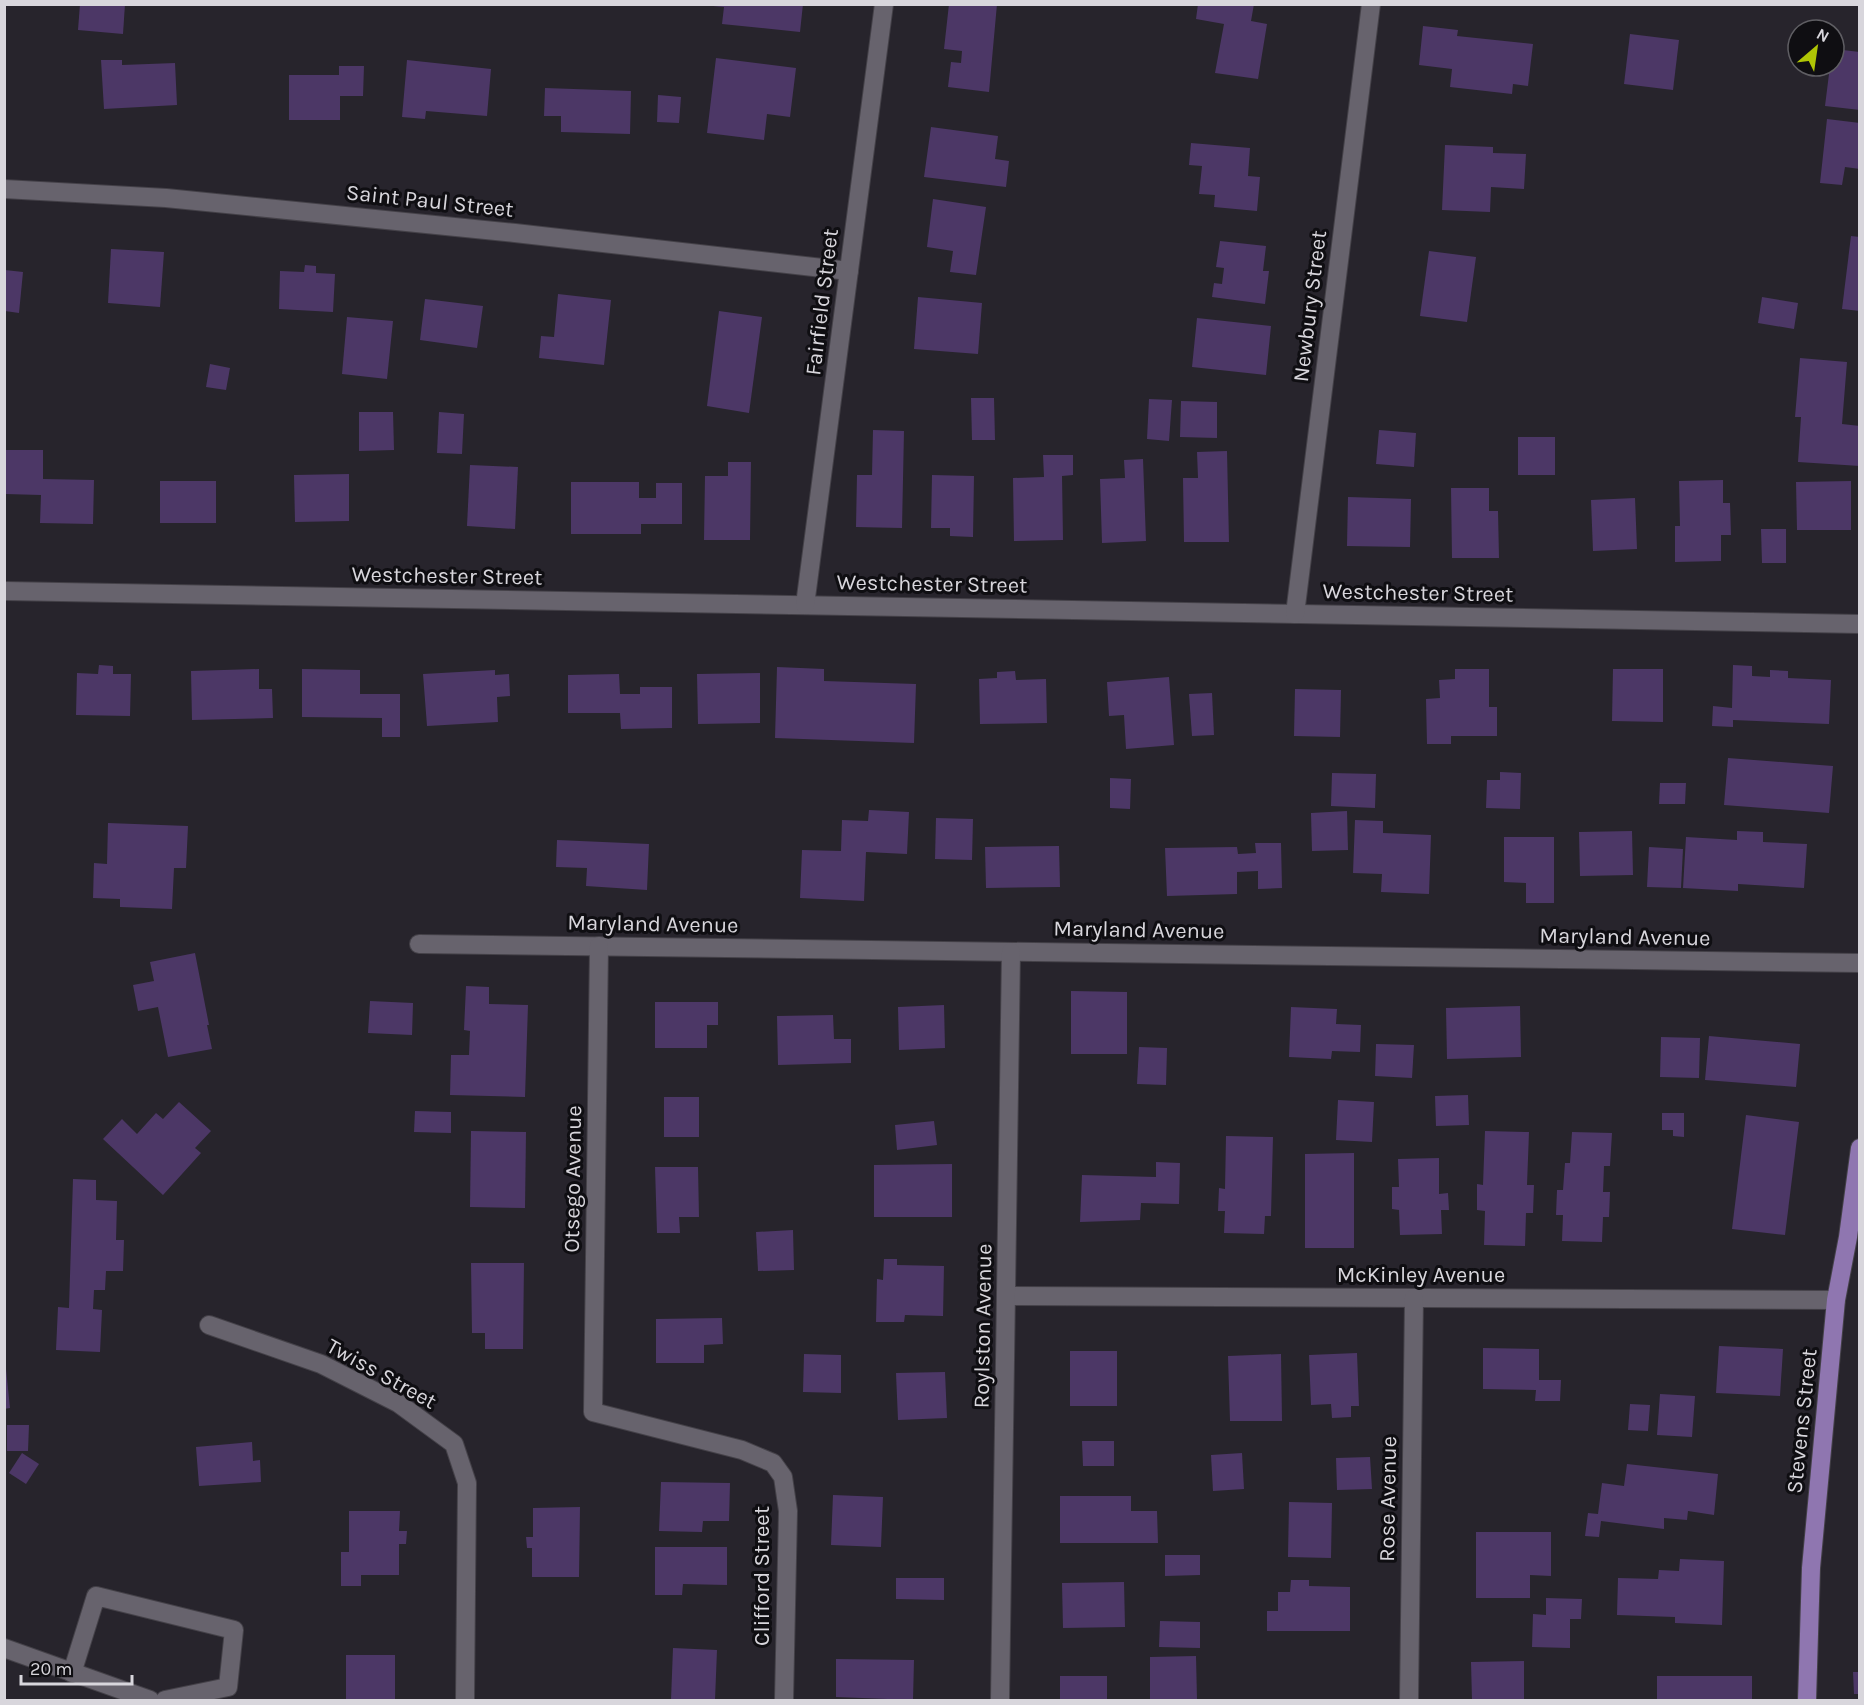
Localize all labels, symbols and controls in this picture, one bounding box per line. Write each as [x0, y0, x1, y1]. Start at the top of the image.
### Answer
north arrow [1786, 18, 1846, 78]
text: N [1813, 24, 1833, 46]
street label: Saint Paul Street [345, 179, 515, 223]
street label: Fairfield Street [800, 227, 844, 377]
street label: Newbury Street [1288, 229, 1332, 383]
street label: Westchester Street [351, 561, 543, 591]
street label: Westchester Street [836, 569, 1028, 599]
street label: Westchester Street [1322, 578, 1514, 608]
street label: Maryland Avenue [567, 910, 739, 938]
street label: Maryland Avenue [1053, 916, 1225, 944]
street label: Maryland Avenue [1539, 923, 1711, 951]
street label: Otsego Avenue [559, 1105, 587, 1253]
street label: Roylston Avenue [969, 1243, 997, 1409]
street label: McKinley Avenue [1337, 1262, 1505, 1288]
street label: Twiss Street [322, 1333, 441, 1415]
street label: Stevens Street [1781, 1347, 1823, 1495]
street label: Rose Avenue [1374, 1436, 1402, 1562]
street label: Clifford Street [749, 1506, 775, 1646]
scale bar [21, 1648, 132, 1686]
text: 20 m [30, 1658, 72, 1680]

